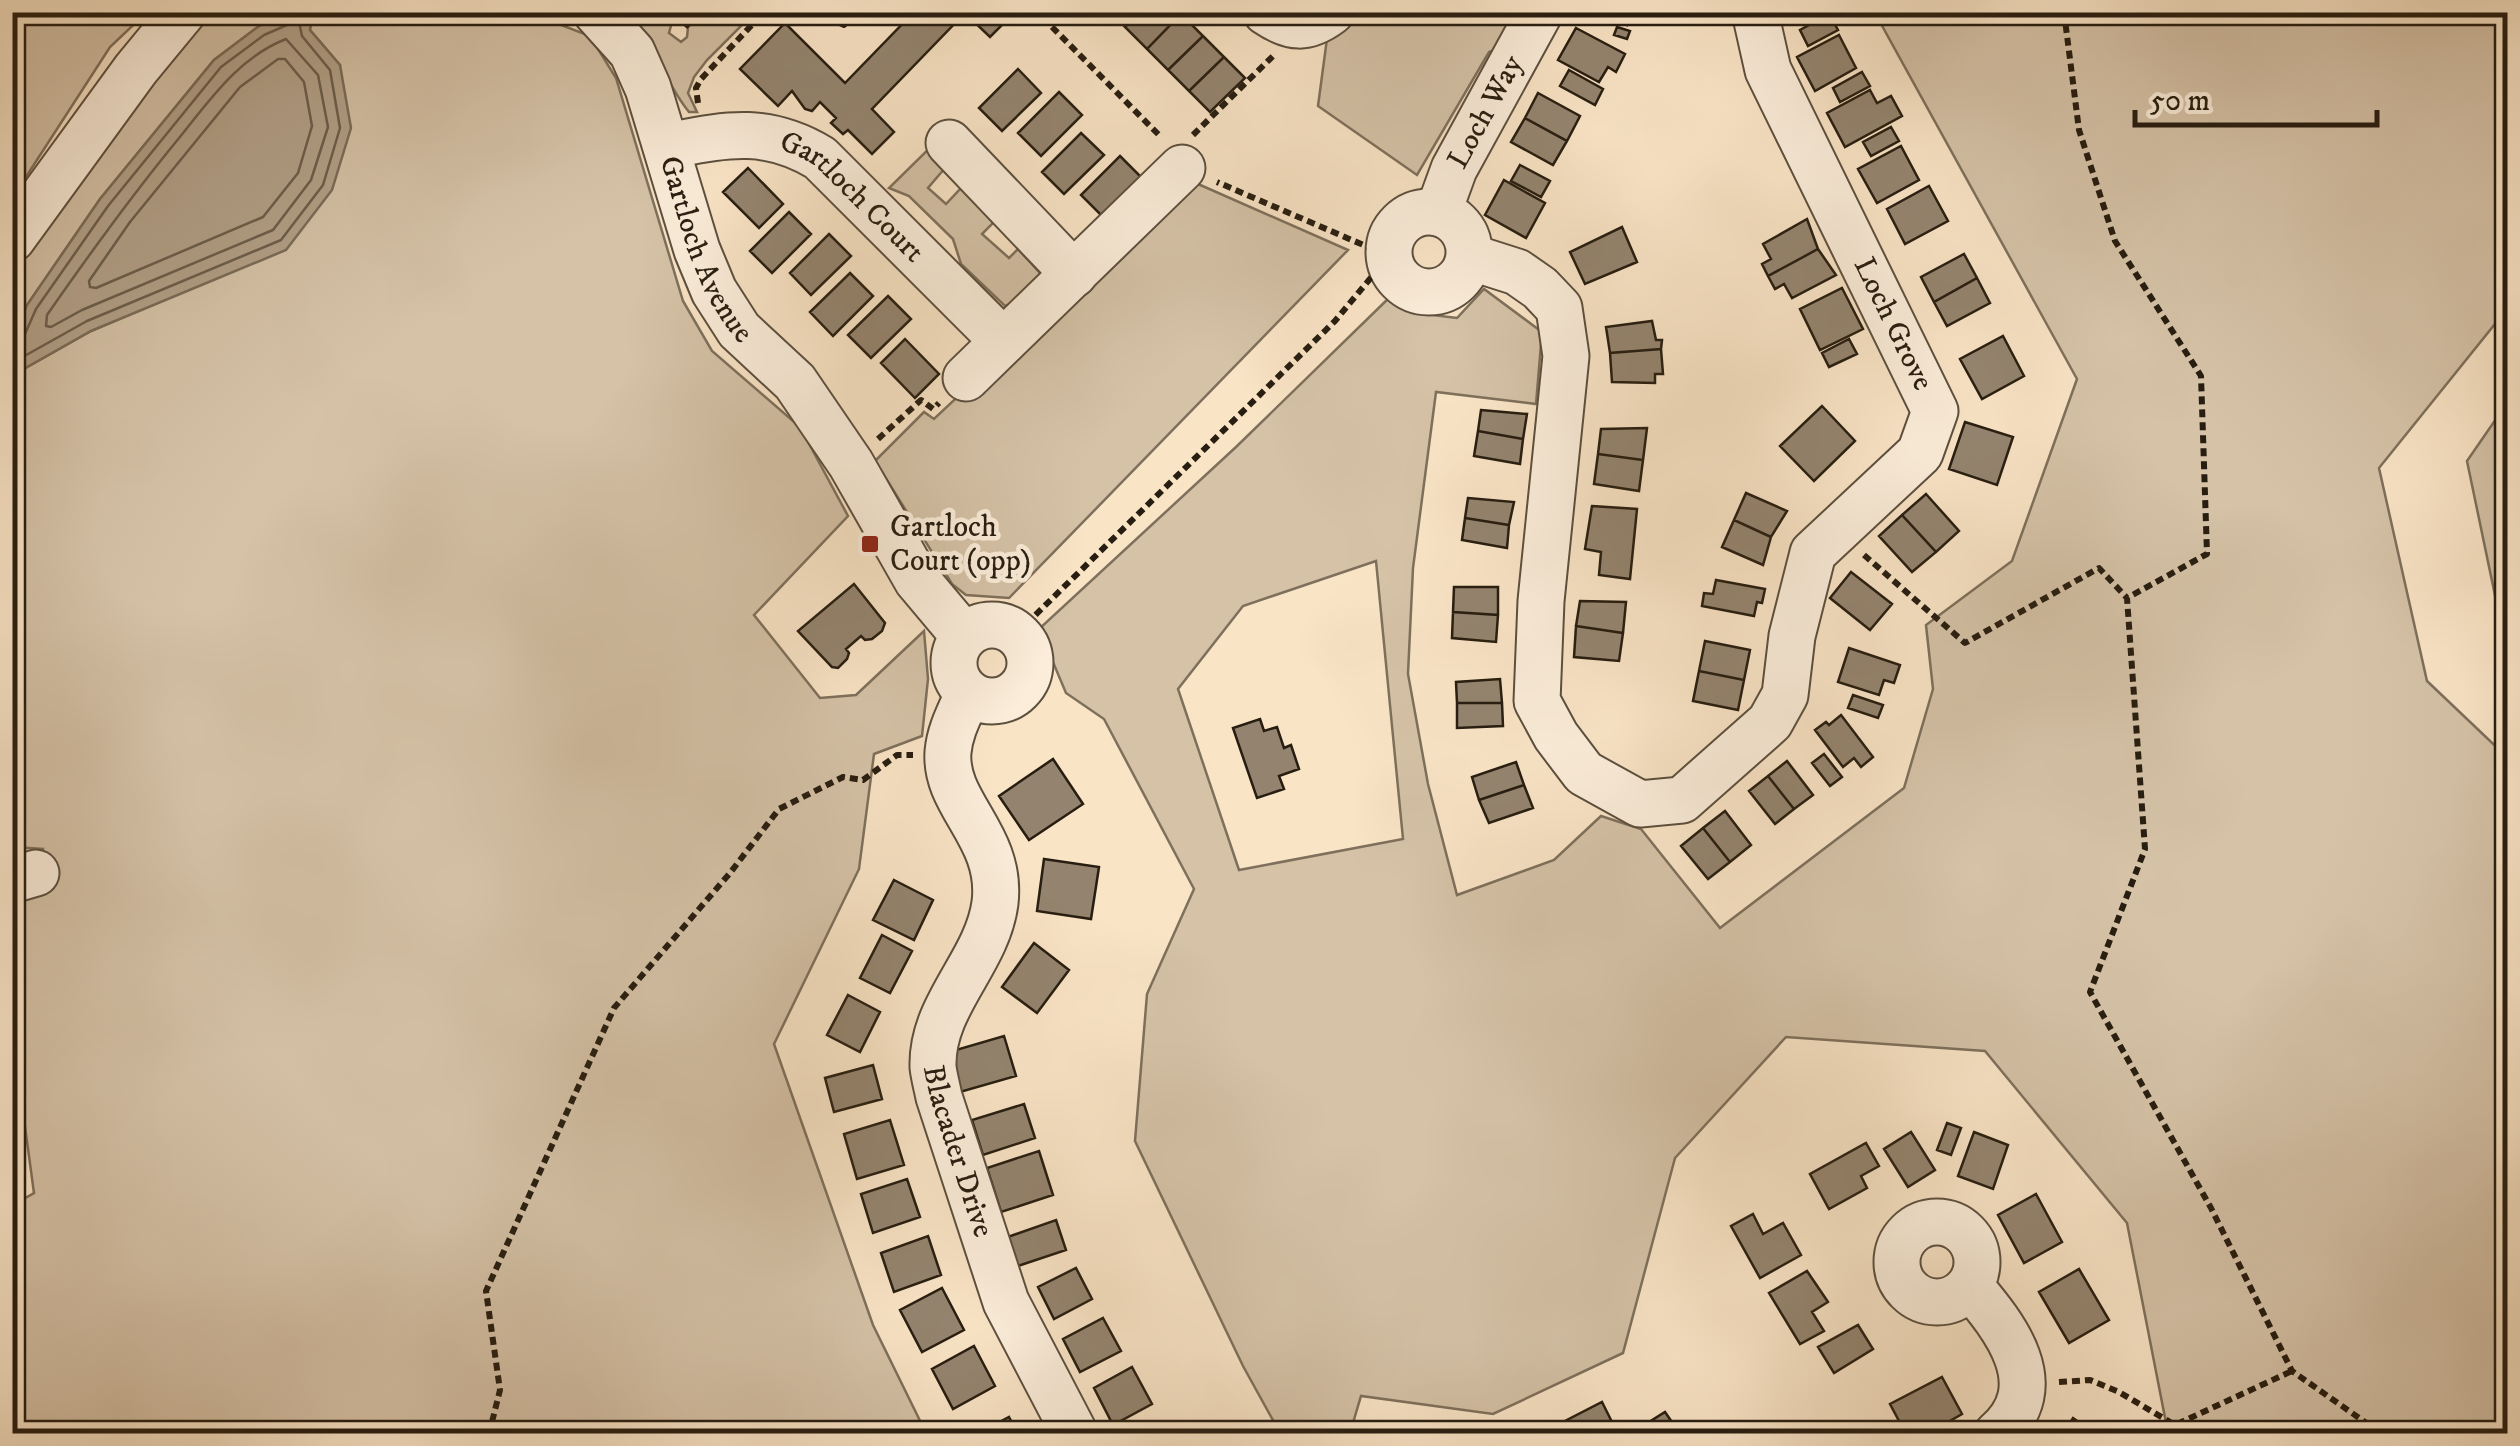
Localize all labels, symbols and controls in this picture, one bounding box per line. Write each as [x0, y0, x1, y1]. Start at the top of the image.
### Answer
street label: Loch Way [1439, 48, 1532, 175]
scale bar [2135, 65, 2378, 127]
text: 50 m [2150, 83, 2210, 120]
street label: Gartloch Court [775, 123, 932, 270]
street label: Gartloch Avenue [651, 152, 760, 351]
street label: Loch Grove [1845, 251, 1941, 397]
place label: Gartloch Court (opp) [890, 509, 1031, 580]
marker: Gartloch Court (opp) [859, 533, 881, 555]
street label: Blacader Drive [914, 1062, 1002, 1242]

